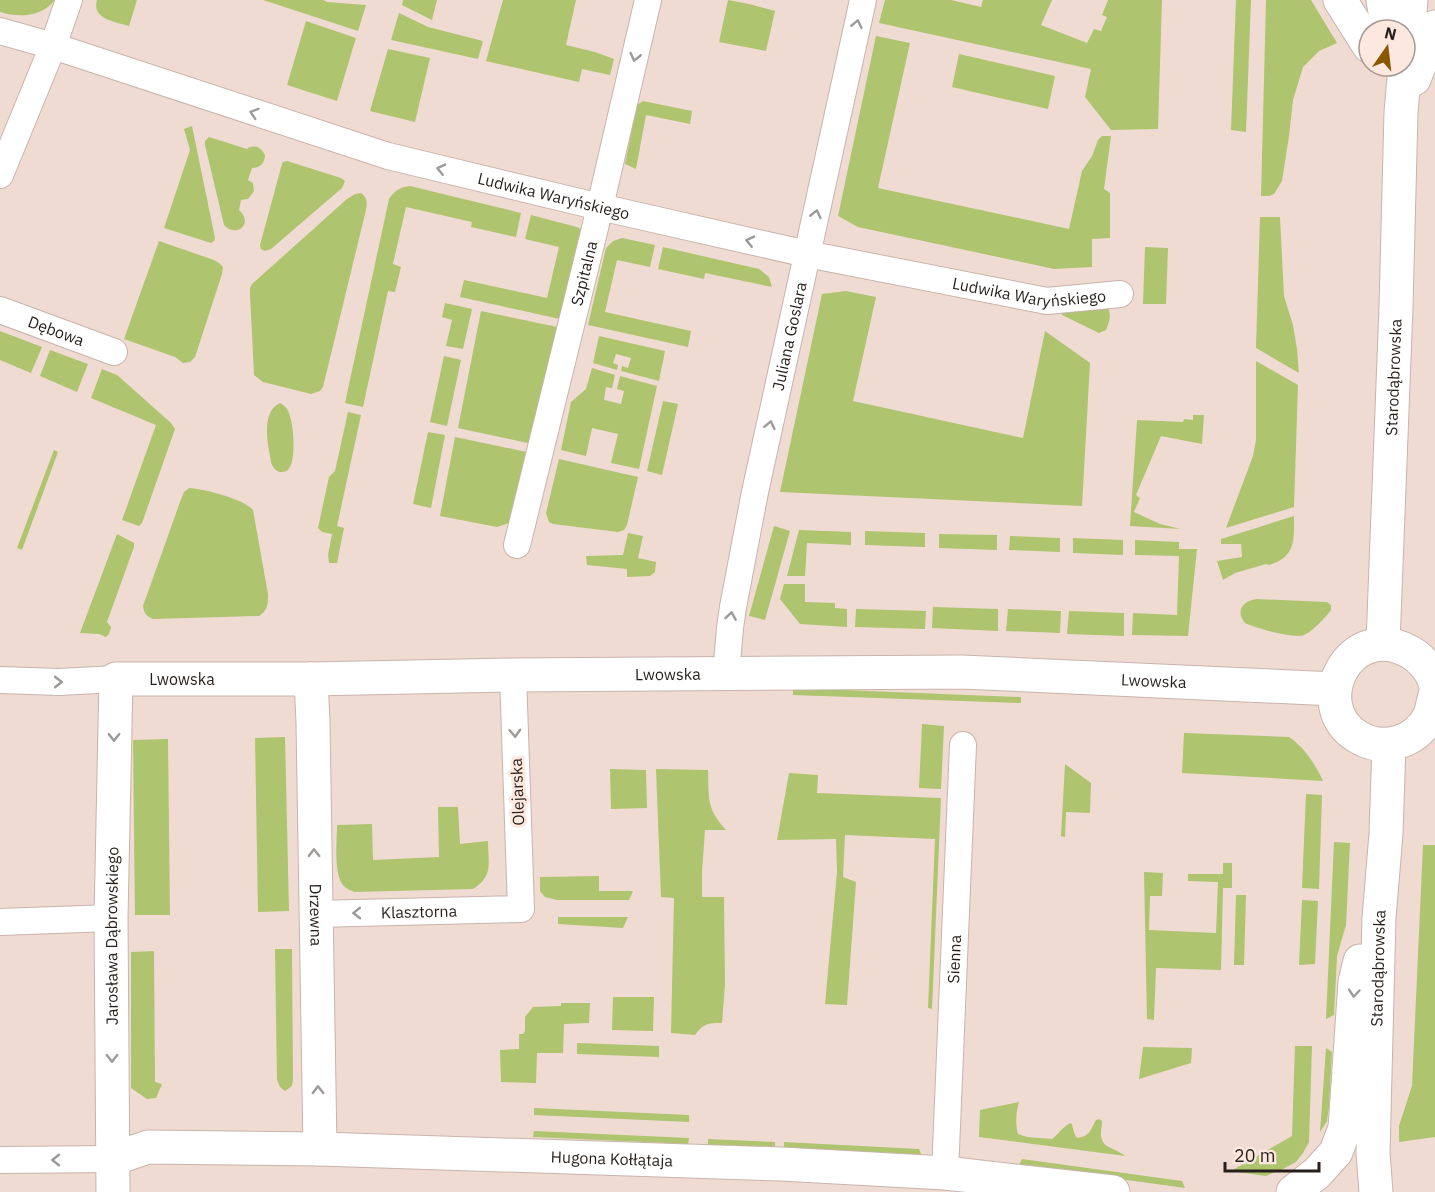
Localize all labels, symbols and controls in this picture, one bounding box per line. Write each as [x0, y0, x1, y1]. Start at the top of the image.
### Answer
north arrow [1357, 18, 1417, 78]
one-way arrow [850, 19, 863, 29]
text: N [1383, 22, 1399, 45]
one-way arrow [629, 52, 642, 62]
one-way arrow [249, 108, 260, 120]
one-way arrow [436, 164, 446, 177]
street label: Ludwika Waryńskiego [476, 168, 631, 223]
one-way arrow [808, 209, 821, 219]
one-way arrow [745, 236, 755, 249]
street label: Szpitalna [566, 238, 602, 308]
street label: Ludwika Waryńskiego [951, 273, 1107, 312]
street label: Juliana Goslara [768, 279, 811, 392]
street label: Dębowa [25, 311, 88, 350]
street label: Starodąbrowska [1381, 318, 1406, 436]
one-way arrow [763, 420, 776, 430]
one-way arrow [725, 612, 737, 621]
street label: Lwowska [635, 664, 701, 684]
street label: Lwowska [149, 669, 215, 689]
street label: Lwowska [1120, 669, 1187, 692]
one-way arrow [53, 676, 62, 688]
one-way arrow [509, 729, 522, 738]
one-way arrow [108, 733, 120, 742]
street label: Olejarska [506, 757, 528, 826]
street label: Jarosława Dąbrowskiego [101, 846, 122, 1025]
one-way arrow [308, 849, 320, 858]
street label: Drzewna [306, 883, 327, 947]
street label: Klasztorna [381, 901, 458, 922]
one-way arrow [353, 907, 362, 919]
street label: Starodąbrowska [1366, 908, 1390, 1027]
street label: Sienna [943, 934, 965, 984]
one-way arrow [1348, 988, 1361, 997]
one-way arrow [106, 1054, 118, 1063]
one-way arrow [312, 1086, 325, 1095]
scale bar [1225, 1135, 1320, 1173]
text: 20 m [1234, 1144, 1276, 1167]
street label: Hugona Kołłątaja [550, 1147, 674, 1170]
one-way arrow [52, 1154, 61, 1166]

